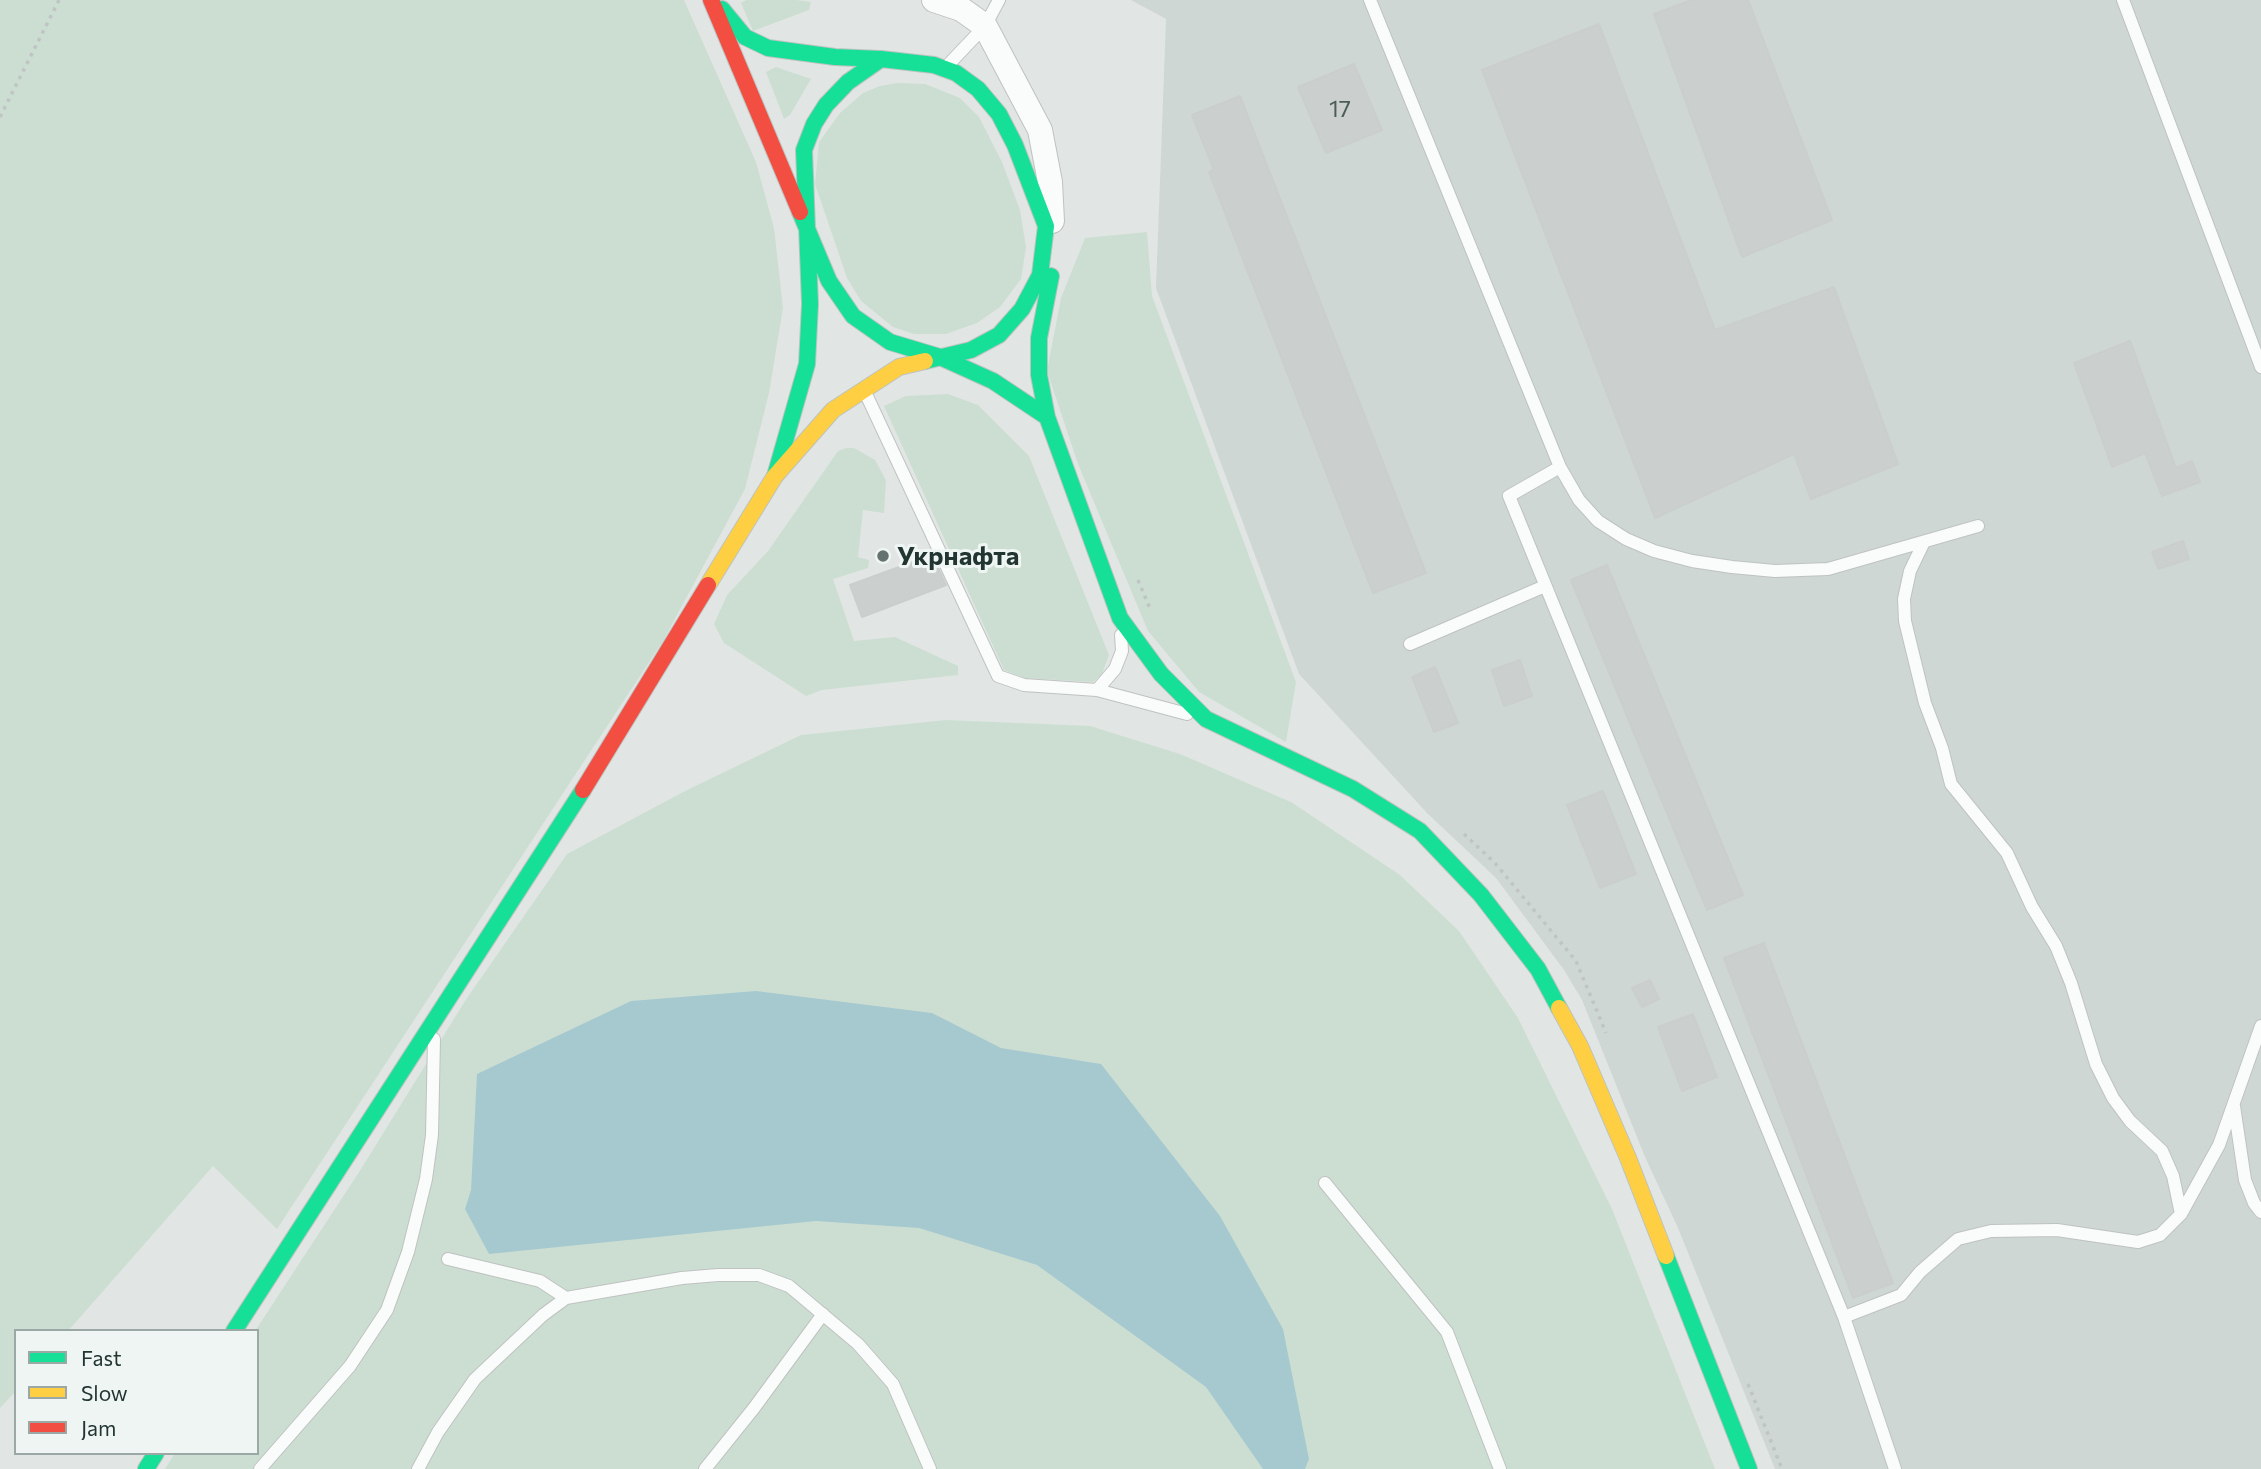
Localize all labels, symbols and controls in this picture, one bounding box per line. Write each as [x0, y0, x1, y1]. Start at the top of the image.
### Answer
house number: 17 [1329, 95, 1351, 123]
place label: Укрнафта [897, 540, 1019, 572]
marker: Укрнафта [875, 548, 891, 564]
legend [14, 1329, 259, 1455]
text: Fast [81, 1345, 122, 1370]
text: Slow [81, 1380, 128, 1405]
text: Jam [81, 1415, 116, 1440]

